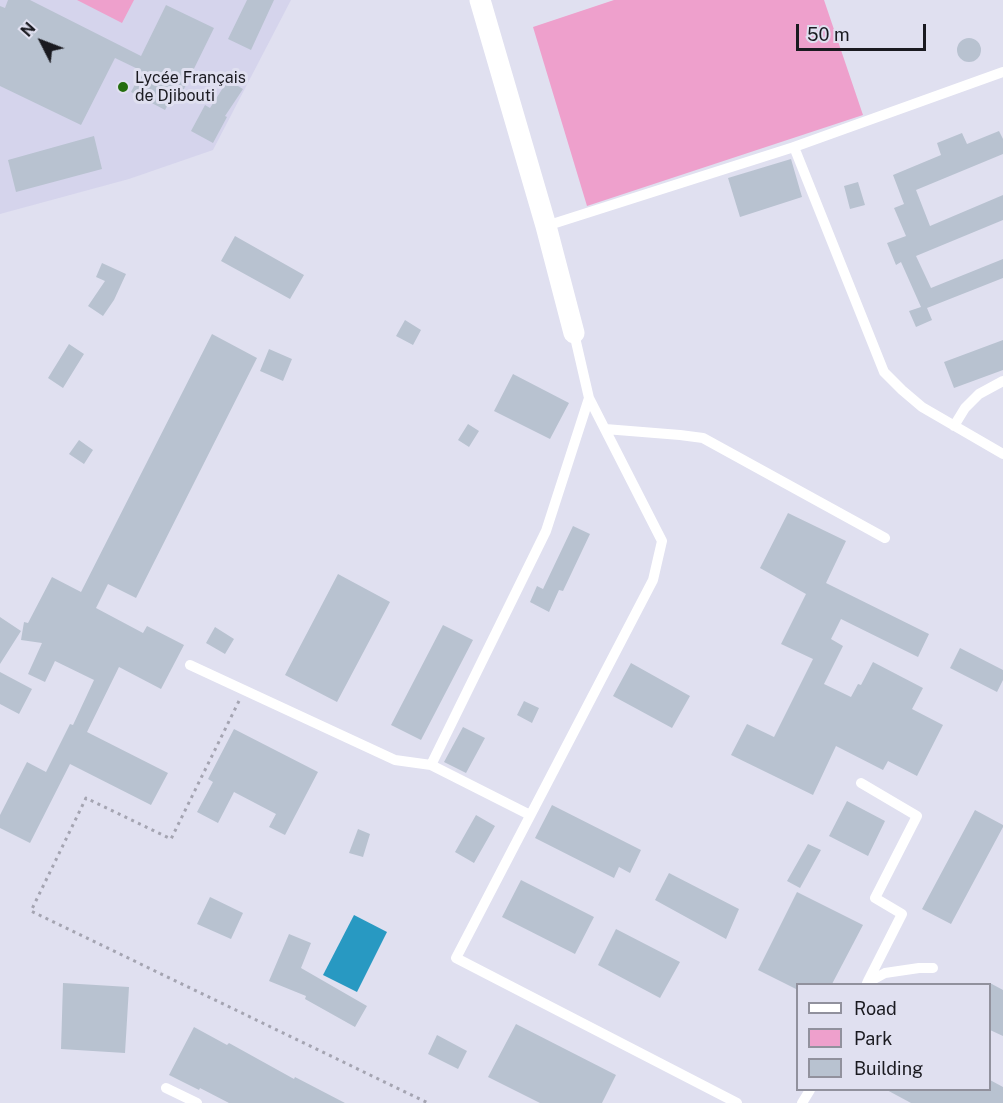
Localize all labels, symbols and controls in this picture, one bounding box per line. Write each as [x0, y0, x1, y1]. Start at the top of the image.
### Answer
north arrow [12, 12, 72, 72]
scale bar [799, 12, 930, 50]
text: N [17, 19, 39, 41]
text: 50 m [807, 24, 850, 45]
place label: Lycée Français de Djibouti [135, 68, 246, 106]
marker: Lycée Français de Djibouti [116, 80, 130, 94]
legend [796, 983, 991, 1091]
text: Road [854, 998, 897, 1019]
text: Park [854, 1028, 892, 1049]
text: Building [854, 1058, 923, 1079]

